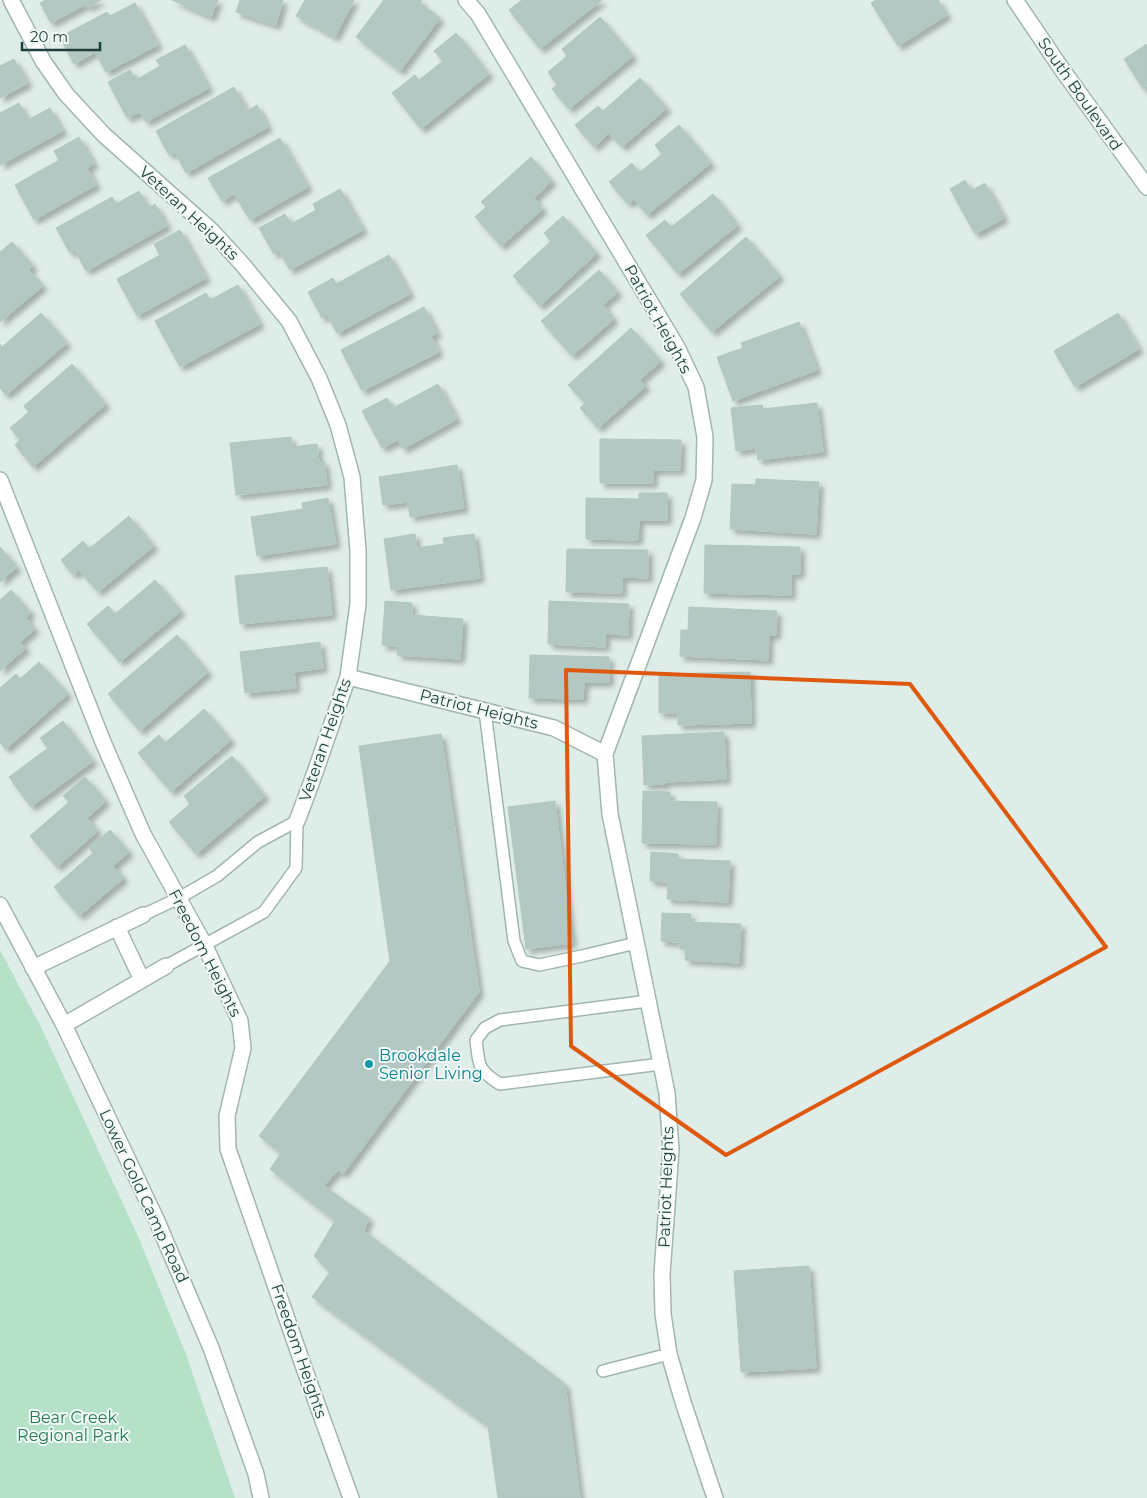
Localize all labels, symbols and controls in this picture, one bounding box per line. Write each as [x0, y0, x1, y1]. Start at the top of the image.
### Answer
scale bar [22, 20, 100, 52]
text: 20 m [30, 27, 68, 46]
street label: South Boulevard [1034, 34, 1126, 154]
street label: Veteran Heights [135, 162, 243, 264]
street label: Patriot Heights [620, 261, 696, 377]
street label: Veteran Heights [295, 676, 355, 804]
street label: Patriot Heights [418, 685, 540, 733]
street label: Freedom Heights [165, 886, 245, 1020]
place label: Brookdale Senior Living [379, 1046, 483, 1083]
marker: Brookdale Senior Living [363, 1058, 375, 1070]
street label: Lower Gold Camp Road [95, 1106, 193, 1286]
street label: Patriot Heights [654, 1126, 678, 1248]
street label: Freedom Heights [267, 1281, 331, 1421]
park label: Bear Creek Regional Park [17, 1408, 129, 1445]

